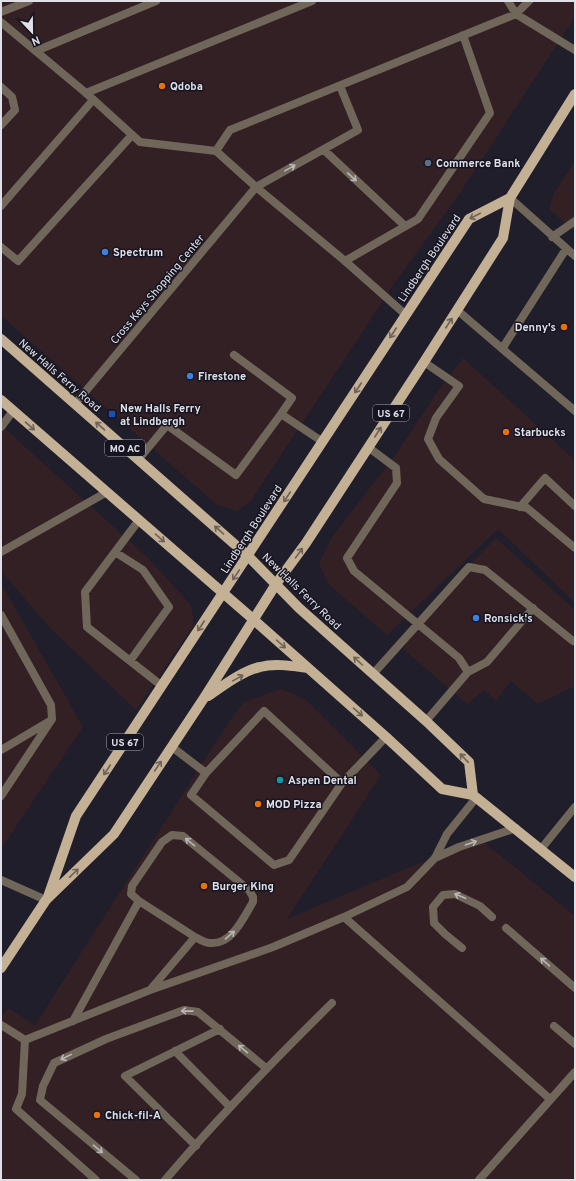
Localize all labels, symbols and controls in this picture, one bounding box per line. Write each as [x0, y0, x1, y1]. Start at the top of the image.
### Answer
north arrow [12, 12, 52, 52]
text: N [29, 32, 42, 48]
place label: Qdoba [170, 80, 203, 94]
marker: Qdoba [157, 81, 167, 91]
place label: Commerce Bank [436, 157, 520, 171]
marker: Commerce Bank [423, 158, 433, 168]
one-way arrow [284, 164, 296, 172]
one-way arrow [347, 172, 357, 181]
street label: Lindbergh Boulevard [395, 212, 464, 305]
one-way arrow [469, 213, 481, 220]
street label: Cross Keys Shopping Center [108, 231, 208, 347]
place label: Spectrum [113, 246, 163, 260]
marker: Spectrum [100, 247, 110, 257]
one-way arrow [445, 318, 453, 329]
place label: Denny's [515, 321, 556, 335]
marker: Denny's [559, 322, 569, 332]
one-way arrow [389, 327, 397, 339]
street label: New Halls Ferry Road [15, 336, 103, 415]
place label: Firestone [198, 370, 246, 384]
marker: Firestone [185, 371, 195, 381]
one-way arrow [354, 382, 362, 393]
place label: New Halls Ferry at Lindbergh [120, 402, 201, 429]
road number: US 67 [373, 405, 409, 421]
marker: New Halls Ferry at Lindbergh [107, 409, 117, 419]
one-way arrow [25, 421, 35, 430]
one-way arrow [95, 422, 105, 431]
place label: Starbucks [514, 426, 566, 440]
one-way arrow [374, 427, 382, 438]
marker: Starbucks [501, 427, 511, 437]
road number: MO AC [105, 440, 145, 456]
street label: Lindbergh Boulevard [218, 483, 286, 576]
one-way arrow [283, 491, 291, 502]
one-way arrow [214, 526, 224, 535]
one-way arrow [155, 534, 166, 543]
one-way arrow [295, 547, 303, 558]
street label: New Halls Ferry Road [259, 550, 344, 633]
one-way arrow [232, 569, 240, 580]
place label: Ronsick's [484, 612, 533, 626]
marker: Ronsick's [471, 613, 481, 623]
one-way arrow [197, 620, 205, 631]
one-way arrow [275, 639, 285, 648]
one-way arrow [353, 656, 363, 665]
one-way arrow [231, 673, 243, 681]
one-way arrow [352, 707, 363, 716]
road number: US 67 [107, 734, 143, 750]
one-way arrow [459, 753, 469, 763]
one-way arrow [154, 761, 162, 772]
one-way arrow [103, 764, 111, 775]
place label: Aspen Dental [288, 774, 357, 788]
marker: Aspen Dental [275, 775, 285, 785]
place label: MOD Pizza [266, 798, 322, 812]
marker: MOD Pizza [253, 799, 263, 809]
one-way arrow [184, 837, 195, 846]
one-way arrow [465, 839, 477, 847]
one-way arrow [69, 868, 79, 878]
place label: Burger King [212, 880, 274, 894]
marker: Burger King [199, 881, 209, 891]
one-way arrow [454, 892, 466, 900]
one-way arrow [225, 930, 235, 939]
one-way arrow [540, 958, 551, 967]
one-way arrow [181, 1007, 194, 1015]
one-way arrow [238, 1044, 249, 1053]
one-way arrow [60, 1054, 72, 1061]
place label: Chick-fil-A [105, 1109, 161, 1123]
marker: Chick-fil-A [92, 1110, 102, 1120]
one-way arrow [93, 1145, 104, 1154]

